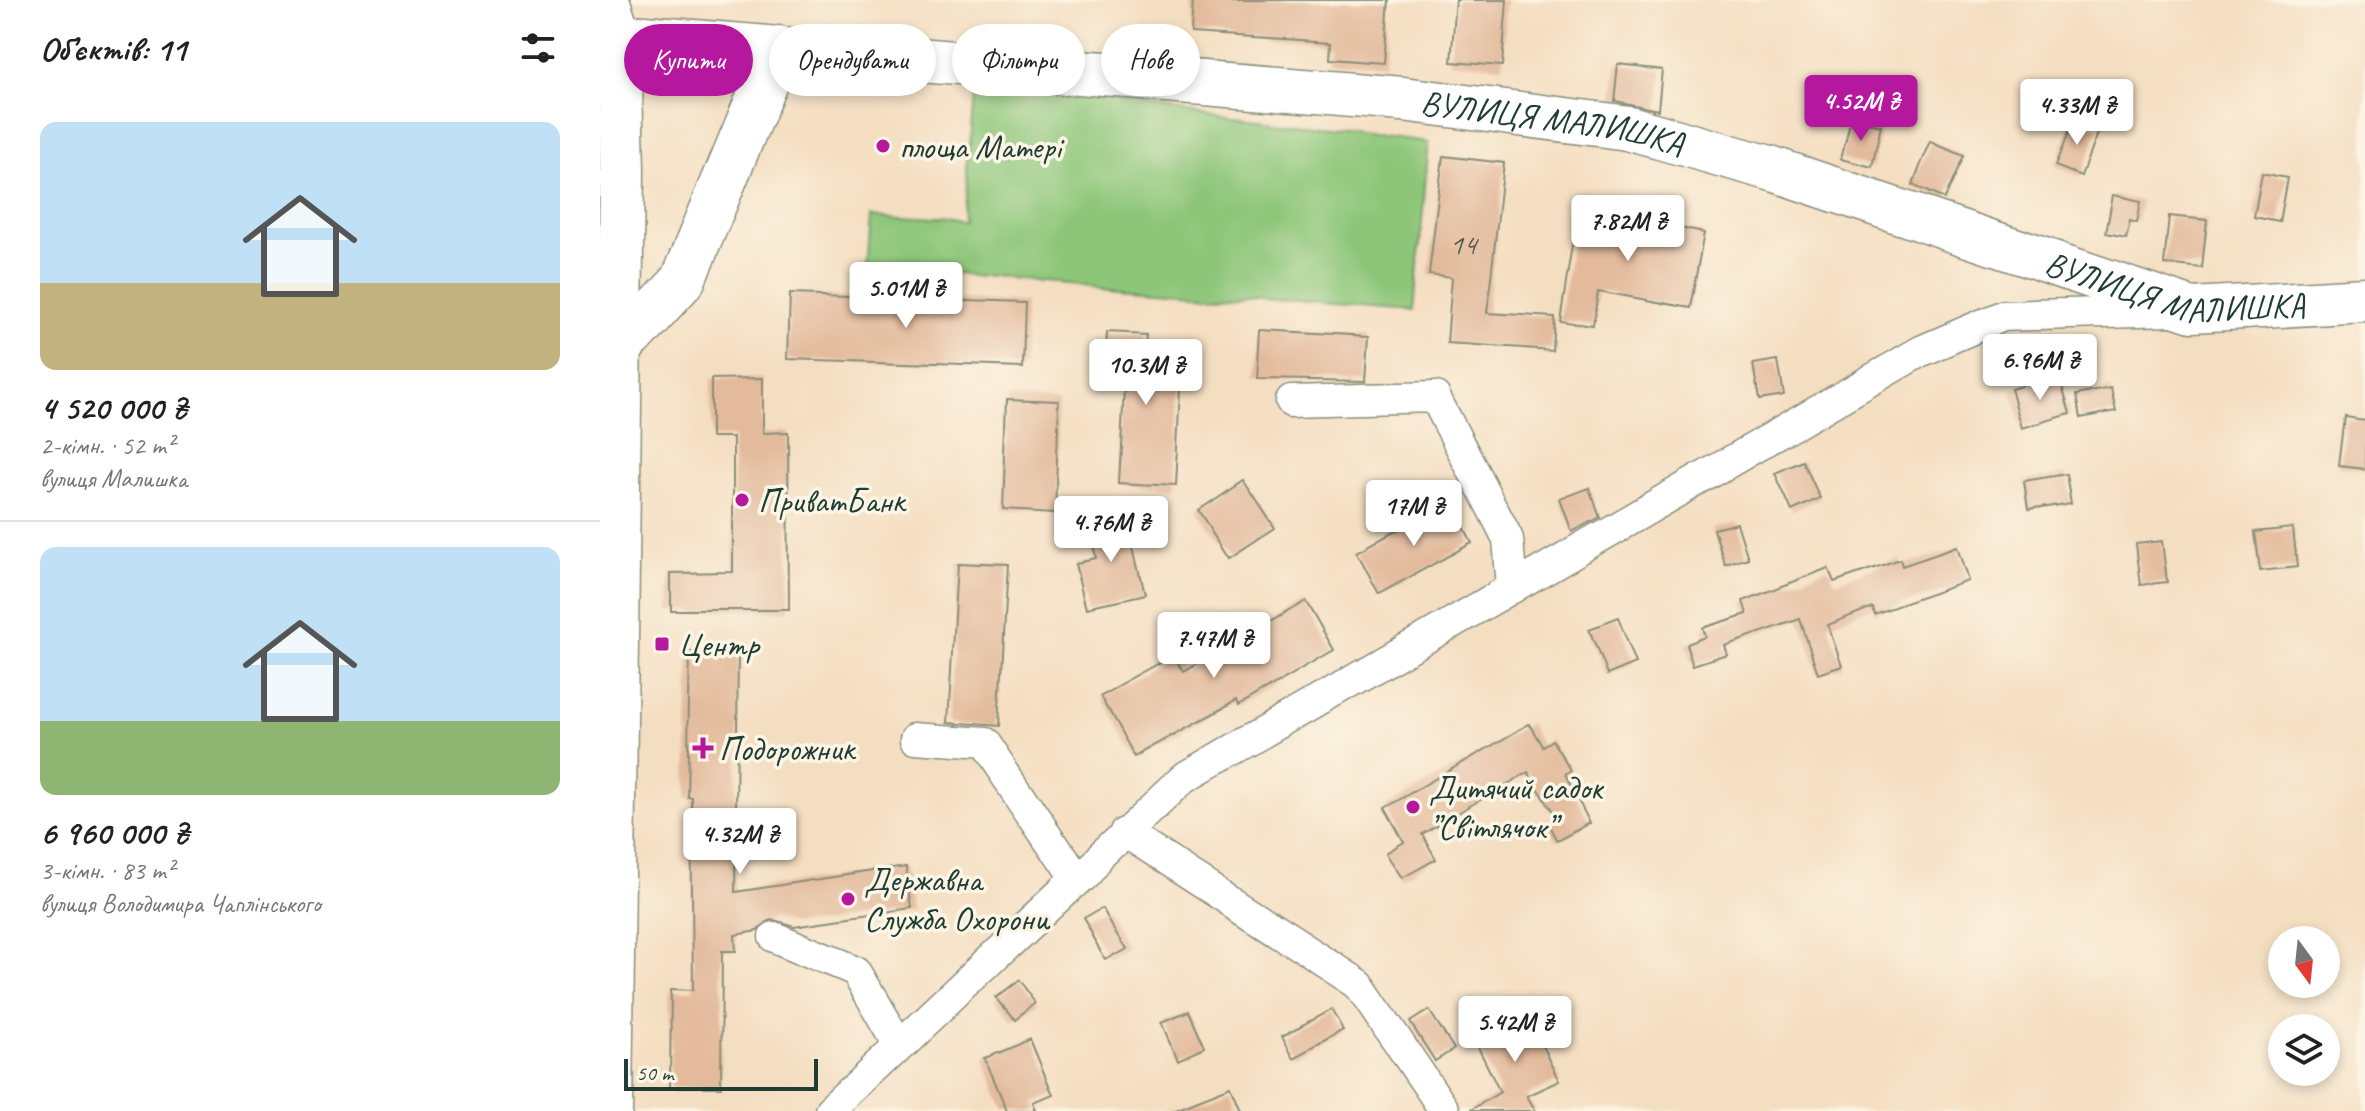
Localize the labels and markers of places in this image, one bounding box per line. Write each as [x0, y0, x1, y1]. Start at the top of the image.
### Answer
pin: 4.52M ₴ [1787, 75, 1935, 143]
pin: 4.33M ₴ [2003, 79, 2151, 147]
place label: площа Матері [899, 125, 1065, 168]
marker: площа Матері [874, 137, 892, 155]
pin: 7.82M ₴ [1554, 195, 1702, 263]
pin: 5.01M ₴ [832, 262, 980, 330]
pin: 6.96M ₴ [1966, 334, 2114, 402]
pin: 10.3M ₴ [1072, 339, 1220, 407]
place label: ПриватБанк [758, 479, 907, 522]
pin: 17M ₴ [1358, 480, 1470, 548]
marker: ПриватБанк [733, 491, 751, 509]
pin: 4.76M ₴ [1037, 496, 1185, 564]
pin: 7.47M ₴ [1140, 612, 1288, 680]
place label: Центр [678, 623, 761, 666]
marker: Центр [653, 635, 671, 653]
place label: Подорожник [719, 727, 857, 770]
marker: Подорожник [694, 739, 712, 757]
place label: Дитячий садок ”Світлячок” [1429, 766, 1605, 848]
marker: Дитячий садок ”Світлячок” [1404, 798, 1422, 816]
pin: 4.32M ₴ [666, 808, 814, 876]
place label: Державна Служба Охорони [864, 858, 1051, 940]
marker: Державна Служба Охорони [839, 890, 857, 908]
pin: 5.42M ₴ [1441, 996, 1589, 1064]

